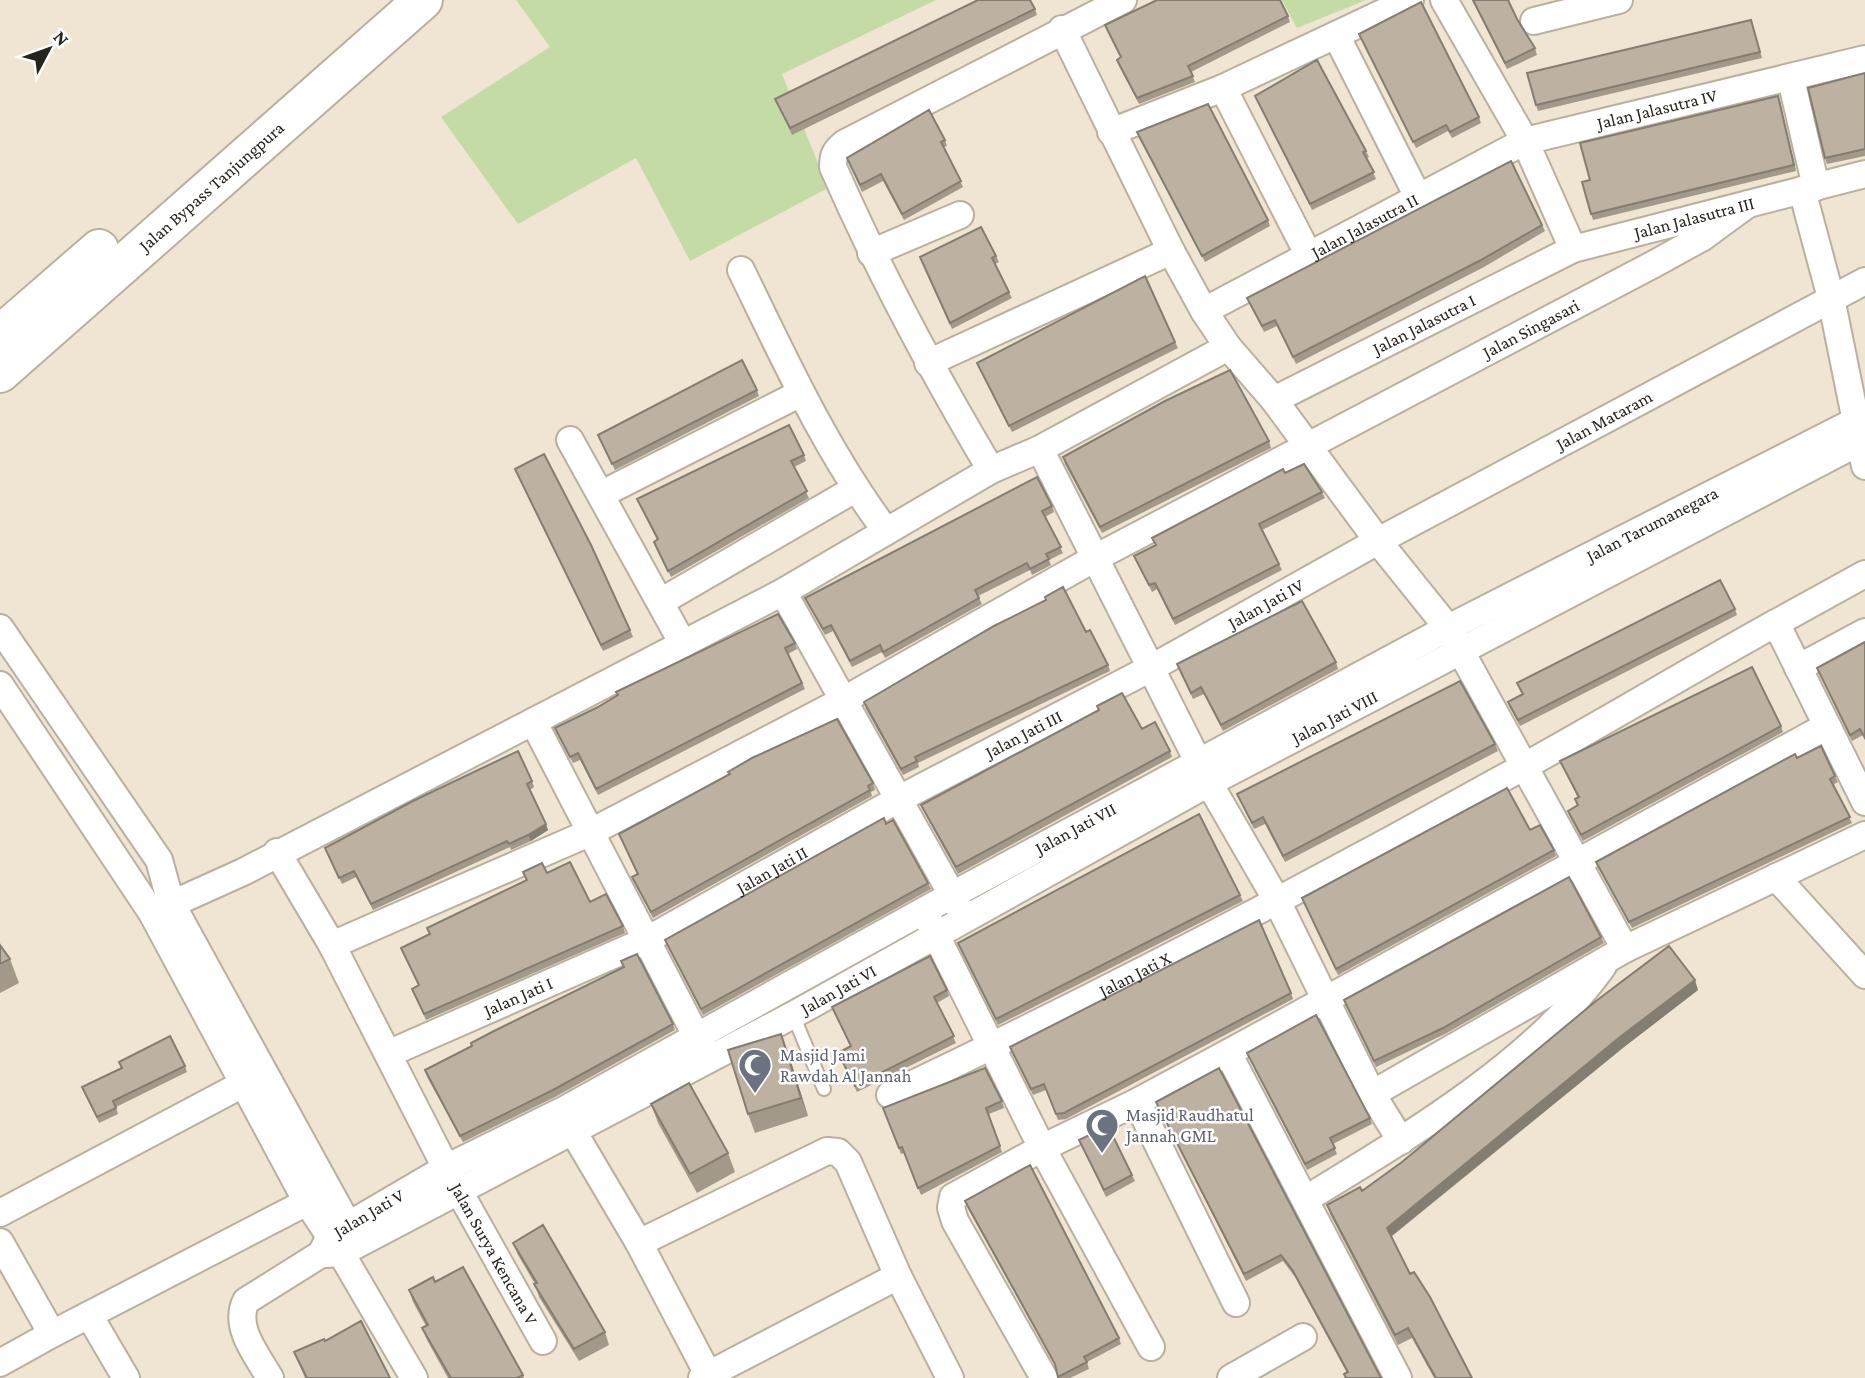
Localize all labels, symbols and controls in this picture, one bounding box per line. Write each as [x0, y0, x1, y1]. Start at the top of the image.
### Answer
north arrow [14, 14, 84, 84]
text: N [49, 26, 74, 50]
street label: Jalan Jalasutra IV [1593, 85, 1720, 134]
street label: Jalan Bypass Tanjungpura [134, 117, 288, 257]
street label: Jalan Jalasutra II [1306, 189, 1422, 263]
street label: Jalan Jalasutra III [1630, 193, 1756, 243]
street label: Jalan Jalasutra I [1368, 290, 1479, 359]
street label: Jalan Singasari [1478, 295, 1583, 363]
street label: Jalan Mataram [1551, 386, 1656, 455]
street label: Jalan Tarumanegara [1581, 482, 1721, 567]
street label: Jalan Jati IV [1223, 574, 1308, 634]
street label: Jalan Jati VIII [1286, 686, 1381, 749]
street label: Jalan Jati III [980, 706, 1065, 763]
street label: Jalan Jati VII [1030, 799, 1119, 859]
street label: Jalan Jati II [731, 842, 811, 899]
street label: Jalan Jati X [1094, 947, 1175, 1002]
street label: Jalan Jati VI [796, 961, 880, 1020]
street label: Jalan Jati I [479, 973, 556, 1021]
place label: Masjid Jami Rawdah Al Jannah [780, 1045, 912, 1086]
mosque icon: Masjid Jami Rawdah Al Jannah [736, 1046, 774, 1095]
place label: Masjid Raudhatul Jannah GML [1124, 1105, 1254, 1146]
mosque icon: Masjid Raudhatul Jannah GML [1083, 1106, 1121, 1155]
street label: Jalan Surya Kencana V [446, 1178, 542, 1329]
street label: Jalan Jati V [328, 1185, 408, 1243]

